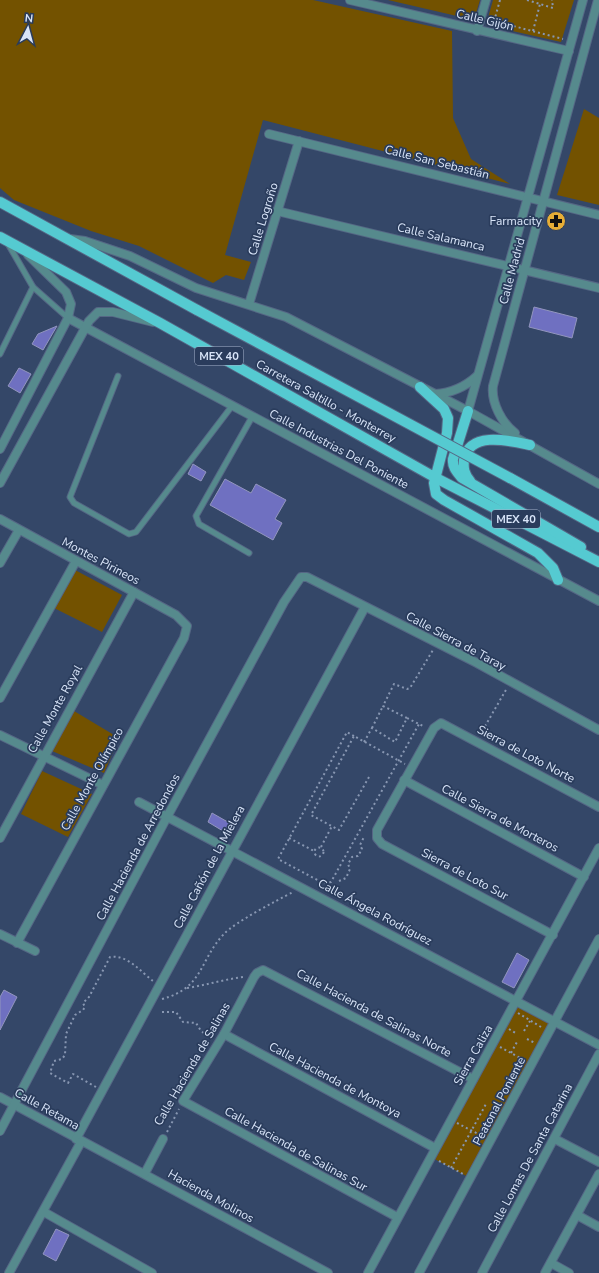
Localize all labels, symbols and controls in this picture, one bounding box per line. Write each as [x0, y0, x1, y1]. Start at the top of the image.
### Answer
street label: Calle Gijón [455, 6, 515, 34]
north arrow [8, 8, 48, 48]
text: N [24, 11, 34, 26]
street label: Calle San Sebastián [383, 141, 491, 183]
street label: Calle Logroño [244, 180, 282, 257]
pharmacy icon: Farmacity [545, 210, 567, 232]
place label: Farmacity [490, 213, 543, 229]
street label: Calle Salamanca [395, 219, 487, 255]
street label: Calle Madrid [495, 236, 529, 306]
road number: MEX 40 [195, 347, 243, 365]
street label: Carretera Saltillo - Monterrey [253, 356, 400, 447]
street label: Calle Industrias Del Poniente [266, 405, 412, 493]
road number: MEX 40 [492, 510, 540, 528]
street label: Montes Pirineos [59, 534, 143, 588]
street label: Calle Sierra de Taray [403, 608, 510, 675]
street label: Calle Monte Royal [24, 662, 86, 756]
street label: Sierra de Loto Norte [474, 721, 578, 787]
street label: Calle Monte Olímpico [57, 724, 127, 834]
street label: Calle Hacienda de Arredondos [92, 771, 184, 923]
street label: Calle Sierra de Morteros [439, 780, 562, 856]
street label: Calle Cañón de la Mielera [170, 802, 248, 932]
street label: Sierra de Loto Sur [419, 844, 512, 904]
street label: Calle Ángela Rodríguez [315, 875, 435, 949]
street label: Calle Hacienda de Salinas Norte [294, 965, 454, 1061]
street label: Calle Hacienda de Salinas [150, 999, 234, 1128]
street label: Sierra Caliza [450, 1022, 496, 1088]
street label: Calle Hacienda de Montoya [266, 1038, 404, 1122]
street label: Peatonal Poniente [469, 1054, 529, 1148]
street label: Calle Lomas De Santa Catarina [484, 1081, 576, 1235]
street label: Calle Retama [12, 1084, 82, 1134]
street label: Calle Hacienda de Salinas Sur [222, 1103, 371, 1195]
street label: Hacienda Molinos [165, 1166, 257, 1226]

